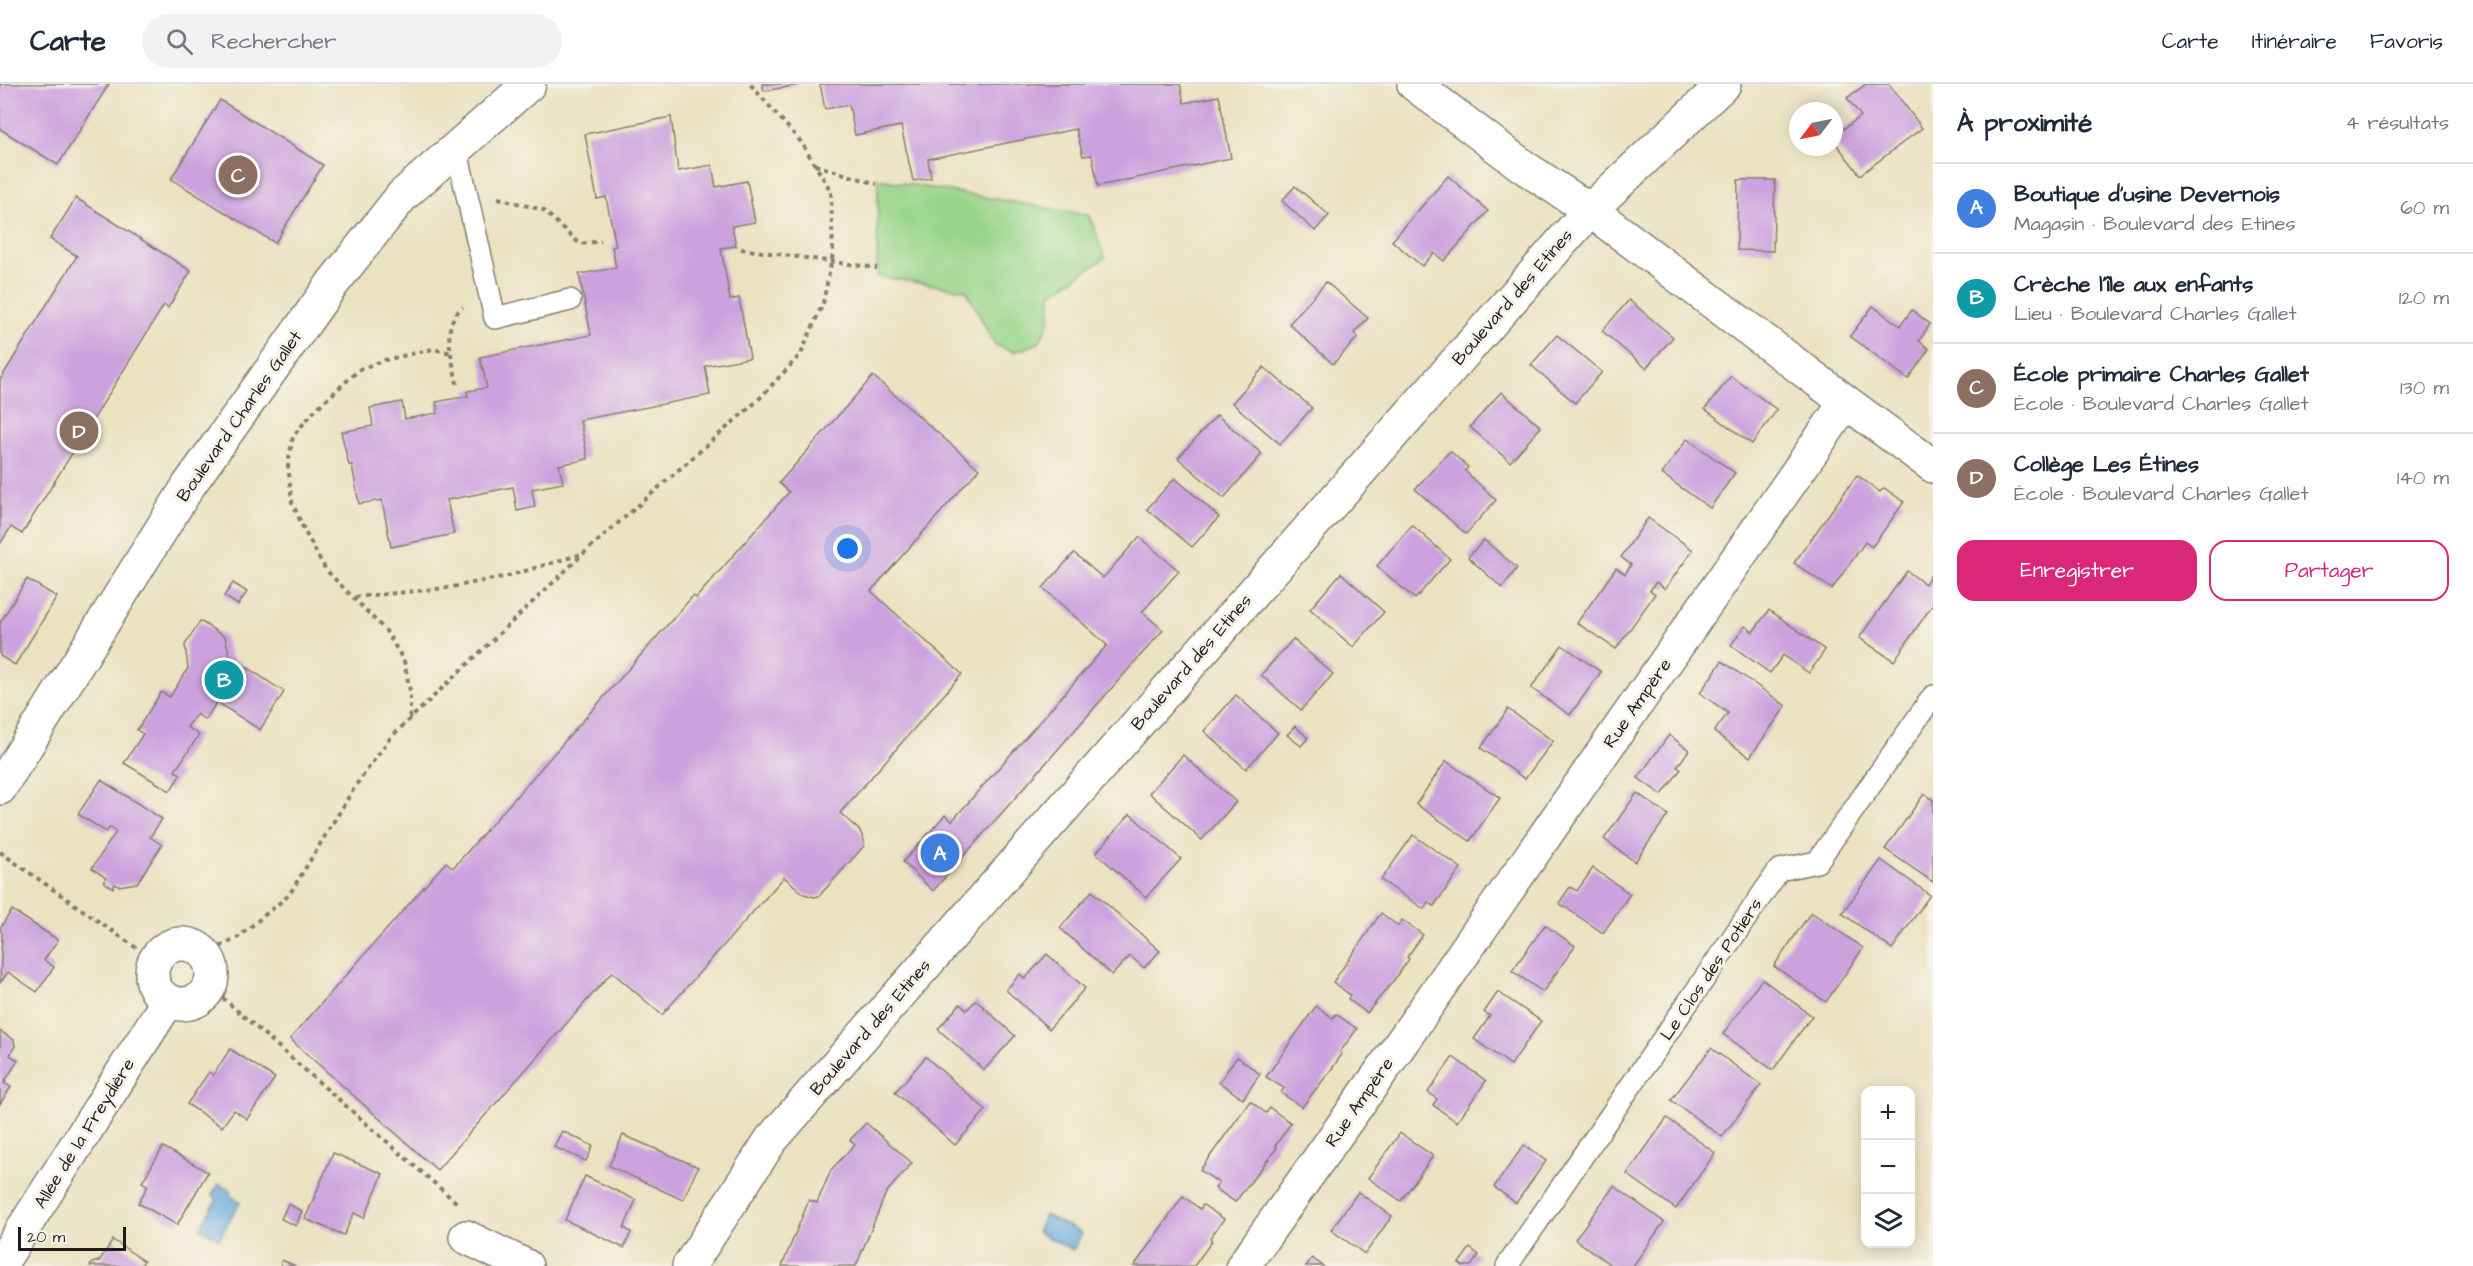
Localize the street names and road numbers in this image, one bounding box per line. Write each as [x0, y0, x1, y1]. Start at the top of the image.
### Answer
street label: Boulevard des Etines [1446, 224, 1579, 371]
street label: Boulevard Charles Gallet [171, 325, 308, 507]
street label: Boulevard des Etines [1125, 589, 1258, 736]
street label: Rue Ampère [1597, 653, 1678, 753]
street label: Le Clos des Potiers [1654, 893, 1768, 1045]
street label: Boulevard des Etines [804, 954, 937, 1101]
street label: Rue Ampère [1319, 1052, 1400, 1152]
street label: Allée de la Freydière [28, 1053, 142, 1214]

